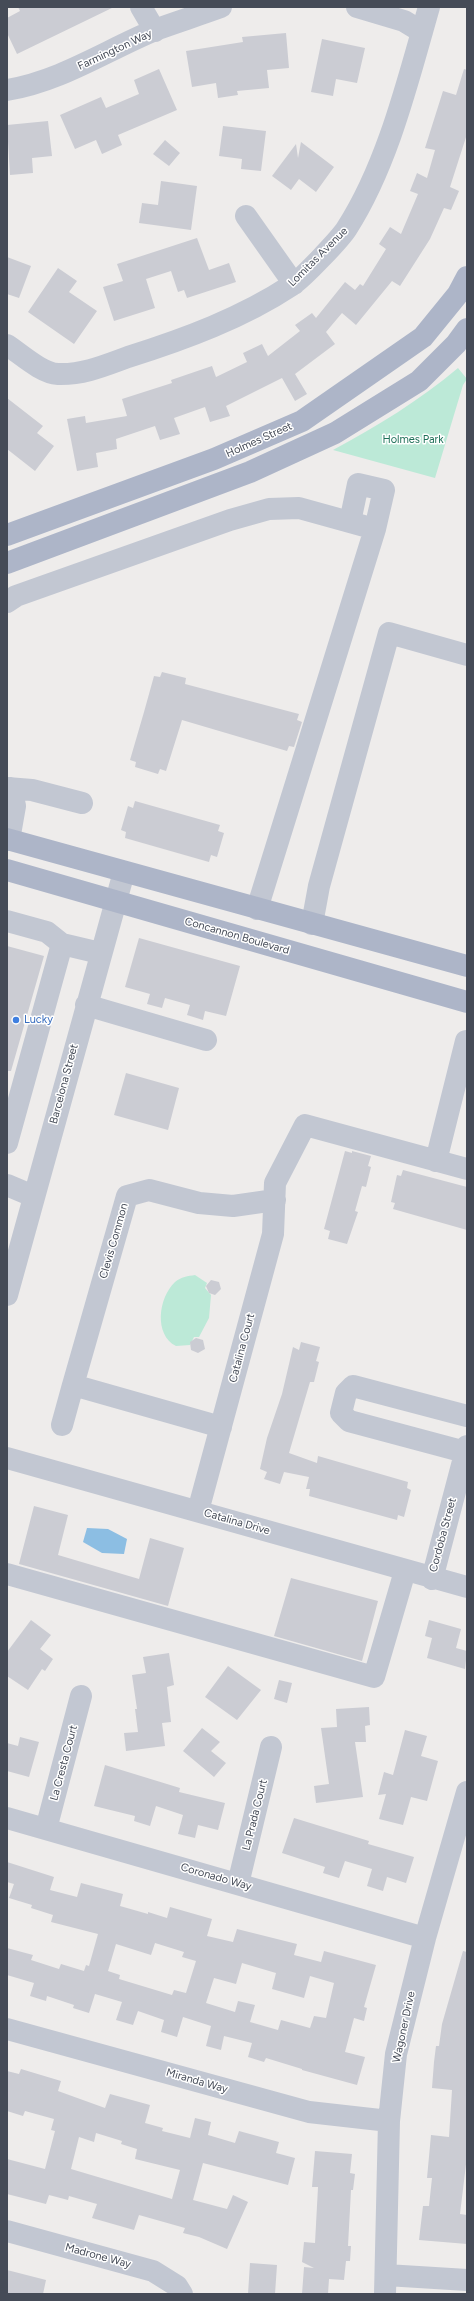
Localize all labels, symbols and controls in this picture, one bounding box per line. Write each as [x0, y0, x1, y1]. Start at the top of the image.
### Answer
street label: Farmington Way [76, 27, 154, 73]
street label: Lomitas Avenue [285, 224, 351, 290]
street label: Holmes Street [224, 420, 294, 460]
park label: Holmes Park [382, 433, 444, 447]
street label: Concannon Boulevard [183, 915, 291, 957]
place label: Lucky [24, 1013, 53, 1027]
marker: Lucky [11, 1015, 21, 1025]
street label: Barcelona Street [47, 1043, 81, 1125]
street label: Clevis Common [97, 1202, 131, 1280]
street label: Catalina Court [226, 1312, 258, 1384]
street label: Cordoba Street [427, 1496, 459, 1574]
street label: Catalina Drive [202, 1506, 272, 1538]
street label: La Cresta Court [48, 1724, 80, 1802]
street label: La Prada Court [240, 1778, 270, 1852]
street label: Coronado Way [179, 1861, 253, 1893]
street label: Wagoner Drive [390, 1990, 418, 2064]
street label: Miranda Way [165, 2066, 229, 2096]
street label: Madrone Way [64, 2241, 132, 2271]

